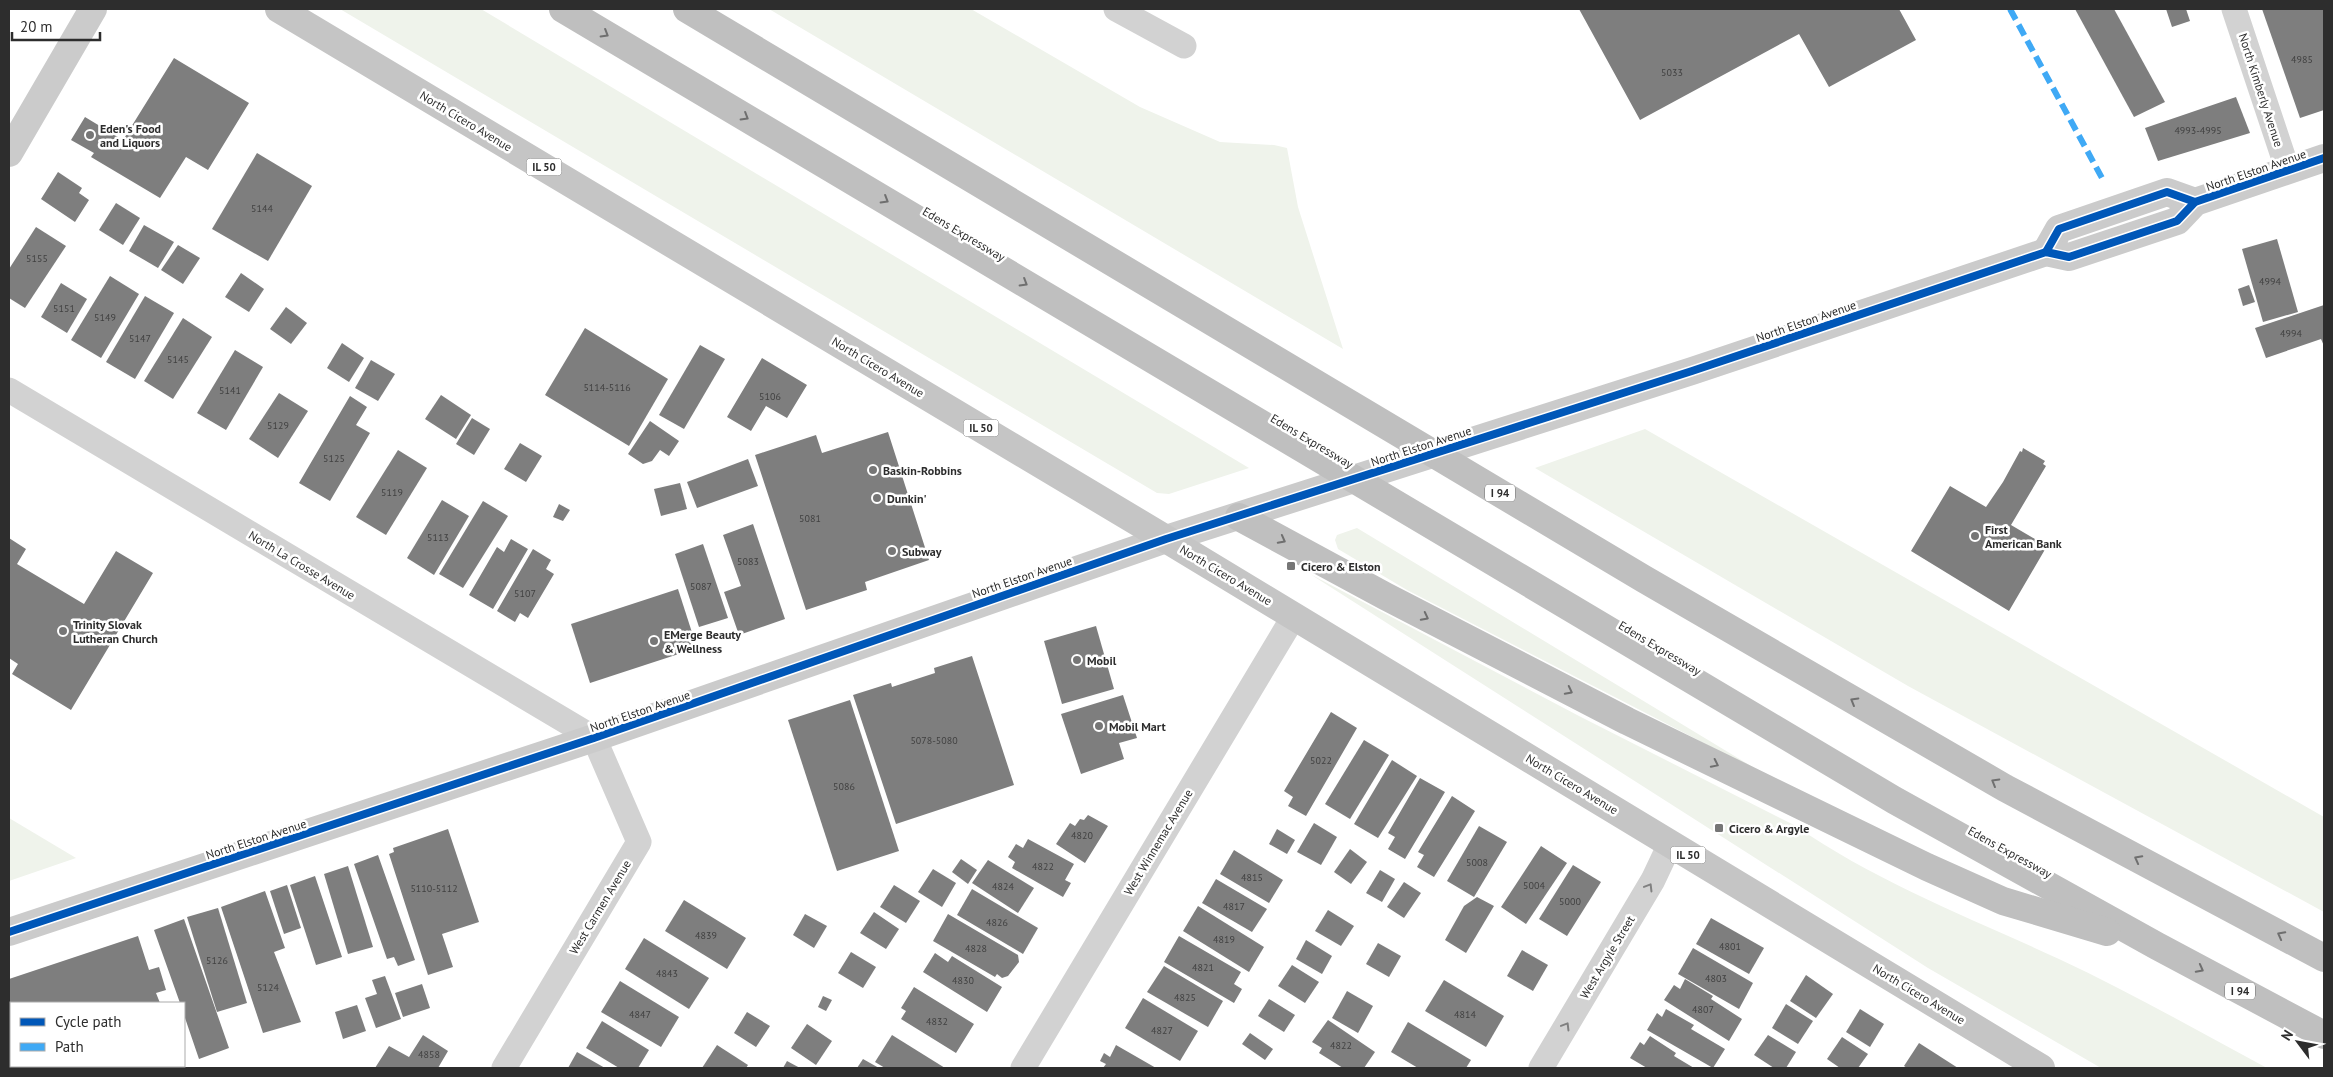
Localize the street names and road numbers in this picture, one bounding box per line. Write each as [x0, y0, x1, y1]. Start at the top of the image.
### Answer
street label: North Kimberly Avenue [2236, 31, 2286, 149]
street label: North Cicero Avenue [417, 88, 515, 154]
street label: North Elston Avenue [2204, 146, 2308, 194]
road number: IL 50 [526, 158, 562, 176]
street label: Edens Expressway [920, 203, 1008, 265]
street label: North Elston Avenue [1754, 297, 1858, 345]
street label: North Cicero Avenue [829, 334, 927, 400]
street label: Edens Expressway [1268, 410, 1356, 472]
road number: IL 50 [964, 419, 998, 436]
street label: North Elston Avenue [1369, 423, 1473, 469]
road number: I 94 [1485, 484, 1515, 502]
street label: North La Crosse Avenue [246, 527, 358, 603]
street label: North Cicero Avenue [1177, 542, 1275, 608]
street label: North Elston Avenue [970, 553, 1074, 601]
street label: Edens Expressway [1616, 617, 1704, 679]
street label: North Elston Avenue [588, 687, 692, 735]
street label: North Cicero Avenue [1523, 751, 1621, 817]
street label: West Winnemac Avenue [1120, 786, 1196, 898]
street label: North Elston Avenue [204, 816, 308, 862]
street label: Edens Expressway [1965, 823, 2055, 881]
road number: IL 50 [1670, 846, 1706, 864]
street label: West Carmen Avenue [566, 857, 634, 957]
street label: West Argyle Street [1576, 913, 1638, 1001]
street label: North Cicero Avenue [1870, 961, 1968, 1027]
road number: I 94 [2225, 982, 2255, 999]

